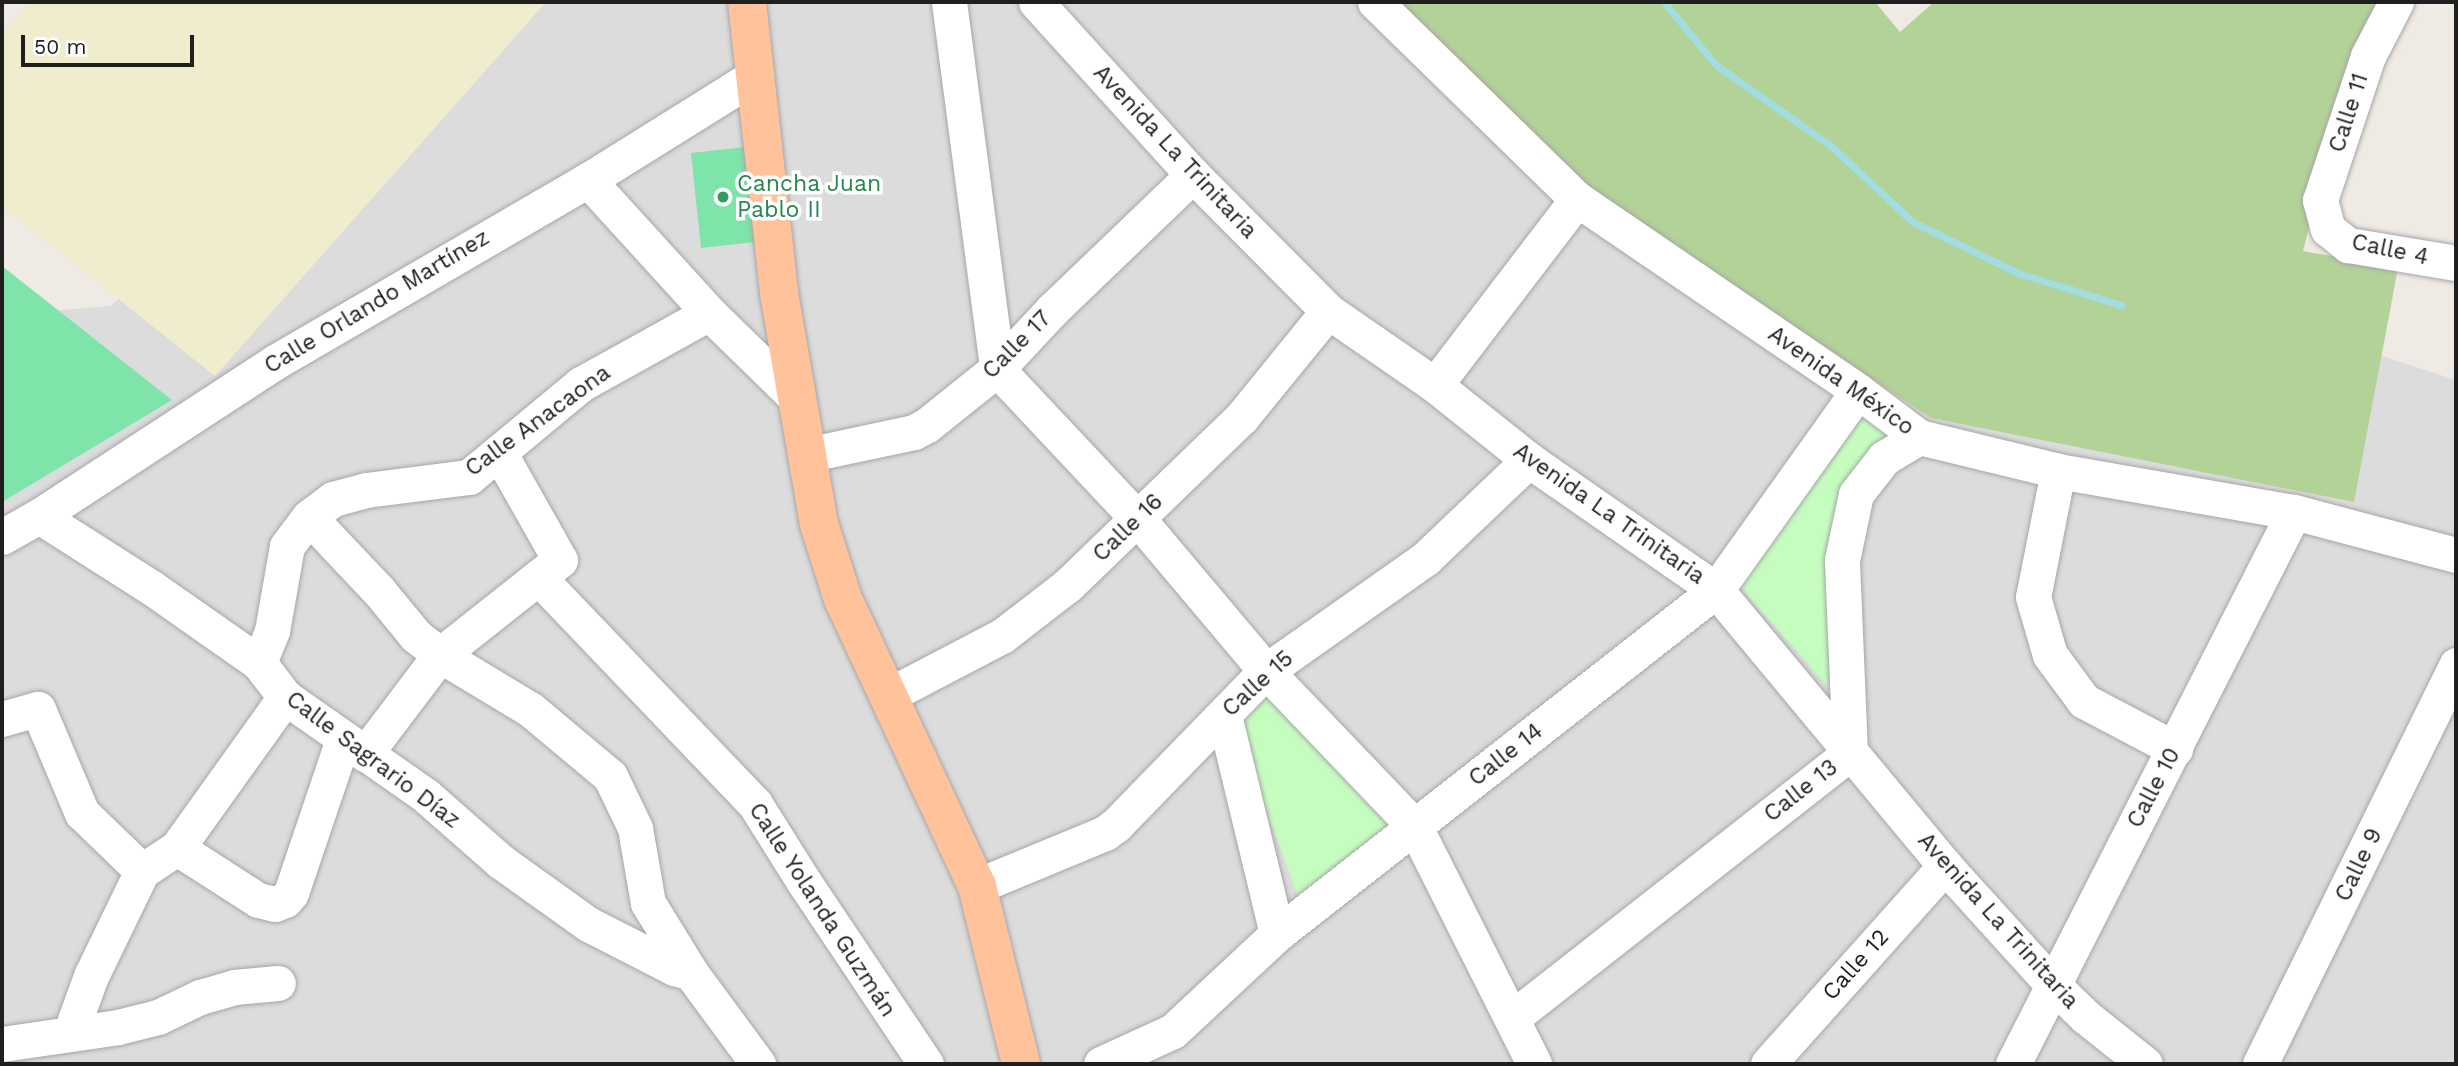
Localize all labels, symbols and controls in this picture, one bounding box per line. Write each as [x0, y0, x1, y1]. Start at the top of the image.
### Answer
scale bar [24, 21, 198, 65]
text: 50 m [34, 34, 86, 59]
street label: Avenida La Trinitaria [1087, 59, 1263, 245]
street label: Calle 11 [2323, 70, 2375, 156]
place label: Cancha Juan Pablo II [737, 170, 882, 224]
marker: Cancha Juan Pablo II [715, 189, 731, 205]
street label: Calle Orlando Martínez [259, 224, 495, 380]
street label: Calle 4 [2349, 228, 2431, 272]
street label: Calle 17 [977, 305, 1057, 385]
street label: Avenida México [1762, 320, 1920, 442]
street label: Calle Anacaona [460, 359, 616, 483]
street label: Avenida La Trinitaria [1507, 437, 1711, 591]
street label: Calle 16 [1087, 488, 1169, 568]
street label: Calle 15 [1217, 645, 1299, 723]
street label: Calle Sagrario Díaz [280, 686, 466, 834]
street label: Calle 14 [1463, 717, 1549, 793]
street label: Calle 10 [2121, 743, 2187, 833]
street label: Calle 13 [1758, 754, 1844, 828]
street label: Calle Yolanda Guzmán [742, 797, 902, 1023]
street label: Calle 9 [2329, 824, 2389, 906]
street label: Avenida La Trinitaria [1911, 827, 2085, 1015]
street label: Calle 12 [1817, 924, 1895, 1006]

